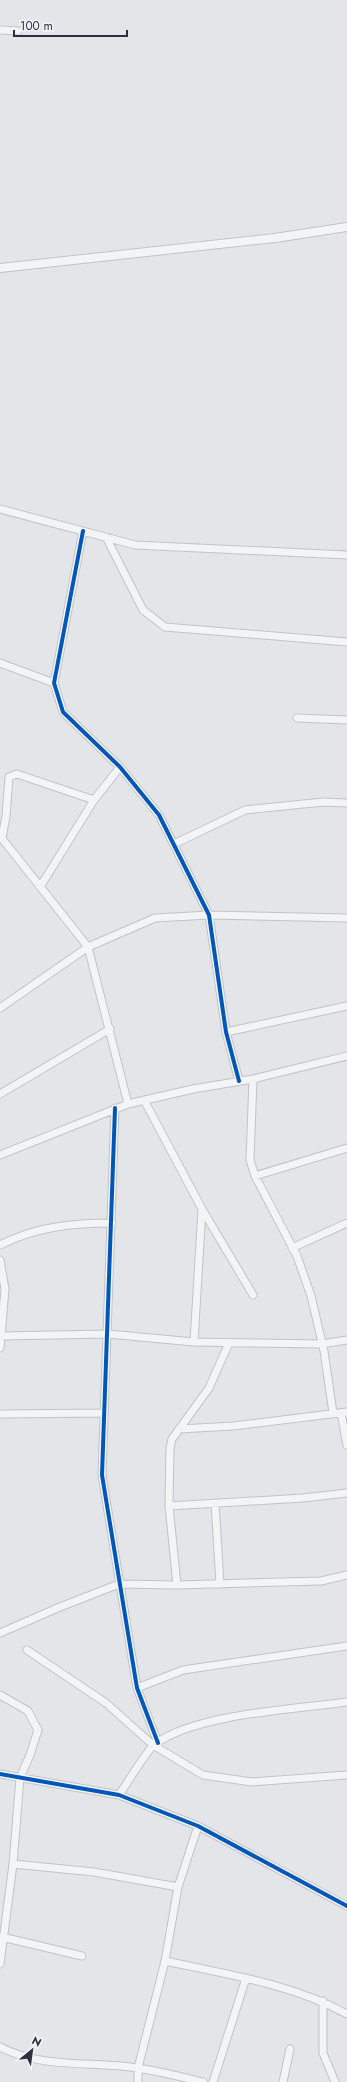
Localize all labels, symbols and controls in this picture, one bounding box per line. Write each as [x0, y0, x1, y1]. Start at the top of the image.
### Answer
scale bar [14, 12, 127, 38]
text: 100 m [20, 17, 53, 35]
north arrow [12, 2030, 52, 2070]
text: N [29, 2032, 45, 2050]

